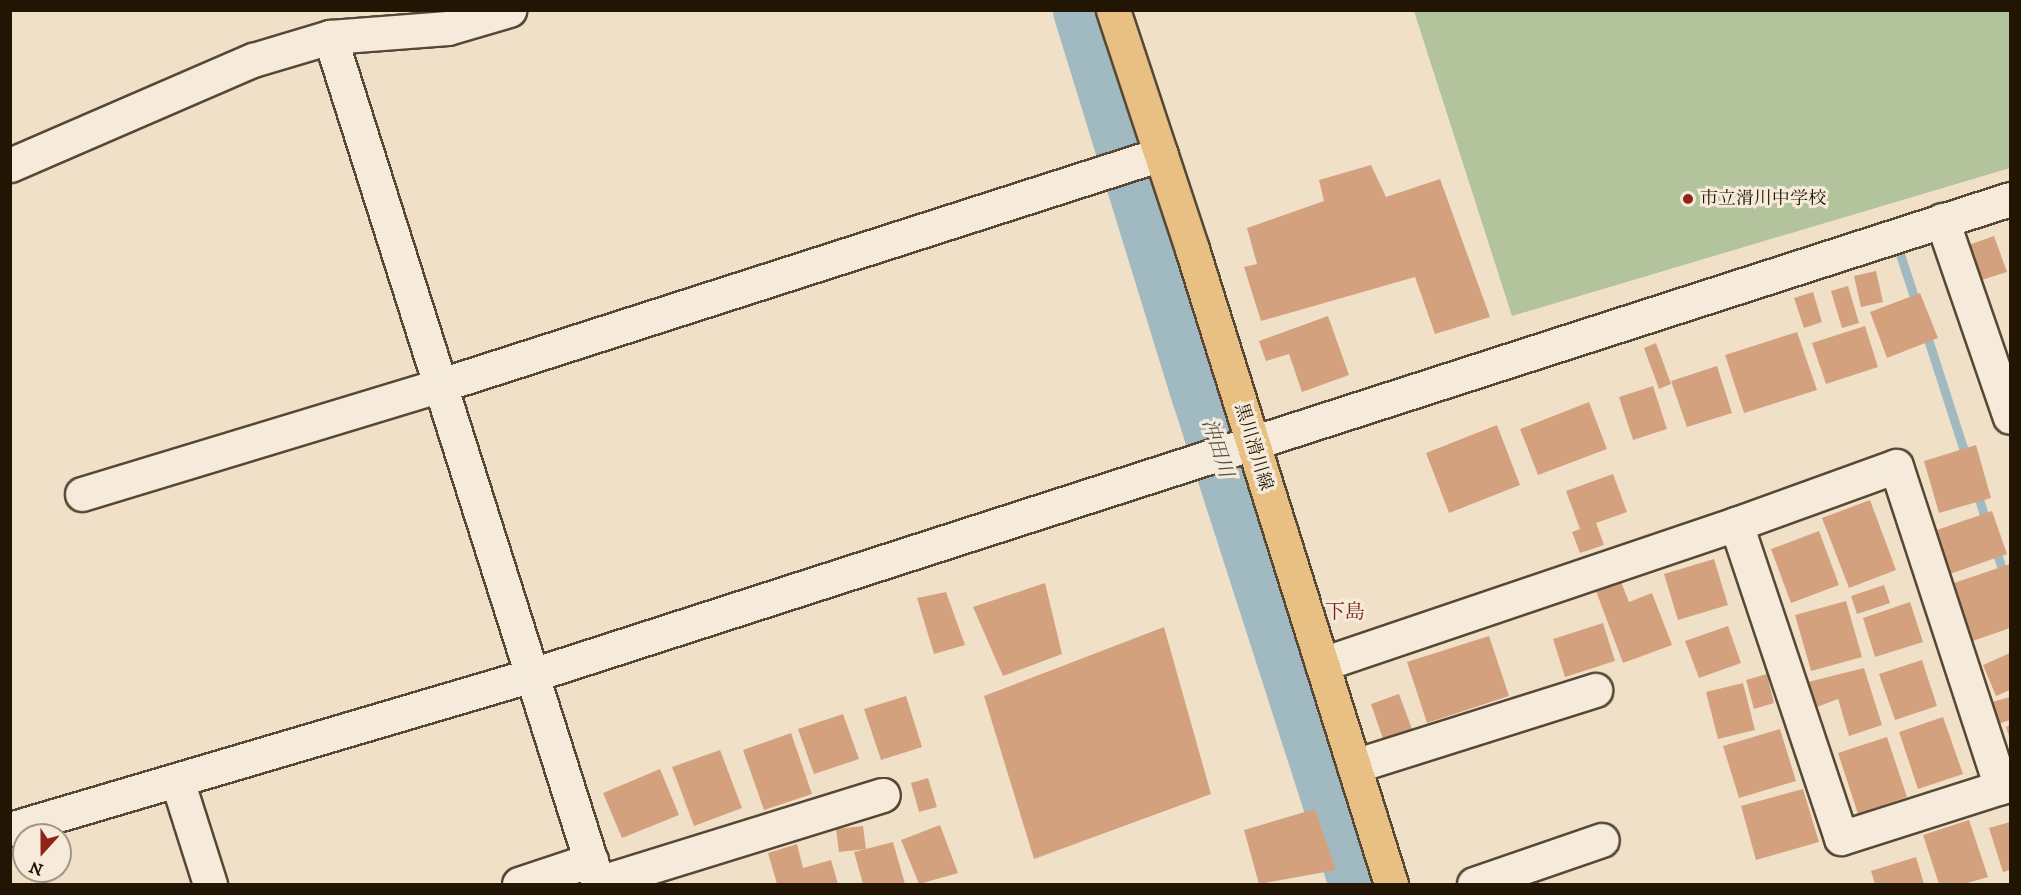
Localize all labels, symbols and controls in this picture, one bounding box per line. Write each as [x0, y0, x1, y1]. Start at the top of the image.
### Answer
place label: 市立滑川中学校 [1700, 188, 1826, 210]
marker: 市立滑川中学校 [1681, 192, 1695, 206]
street label: 黒川滑川線 [1230, 401, 1276, 493]
water label: 沖田川 [1196, 416, 1238, 480]
district label: 下島 [1325, 600, 1365, 624]
north arrow [12, 823, 72, 883]
text: N [27, 856, 46, 880]

